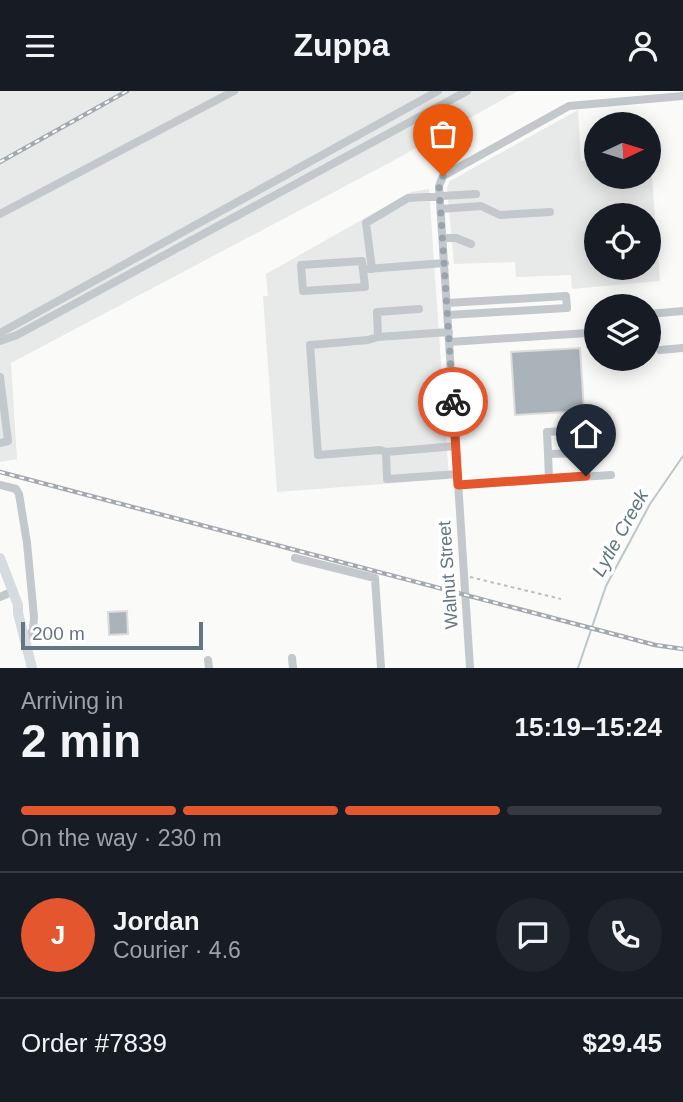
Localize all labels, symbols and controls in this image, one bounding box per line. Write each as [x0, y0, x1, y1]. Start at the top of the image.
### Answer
icon: menu [21, 27, 59, 65]
text: Zuppa [294, 27, 389, 63]
icon: person [624, 27, 662, 65]
pin [413, 104, 473, 176]
north arrow [584, 112, 662, 189]
map controls [584, 112, 661, 371]
icon: bag [424, 115, 462, 153]
button: locate [584, 203, 661, 280]
button: layers [584, 294, 661, 371]
courier [418, 367, 488, 437]
icon: bike [434, 383, 472, 421]
pin [556, 404, 616, 476]
icon: home [567, 415, 605, 453]
water label: Lytle Creek [588, 485, 653, 580]
street label: Walnut Street [434, 520, 462, 630]
scale bar [21, 619, 203, 651]
text: 200 m [32, 623, 85, 644]
text: Arriving in [21, 688, 123, 714]
text: 15:19–15:24 [515, 712, 662, 742]
text: 2 min [21, 715, 141, 767]
text: On the way · 230 m [21, 825, 222, 851]
button: chat [496, 898, 570, 972]
button: phone [588, 898, 662, 972]
text: Jordan [113, 906, 200, 936]
text: J [51, 920, 65, 950]
text: Courier · 4.6 [113, 937, 241, 963]
text: Order #7839 [21, 1028, 167, 1058]
text: $29.45 [582, 1028, 662, 1058]

